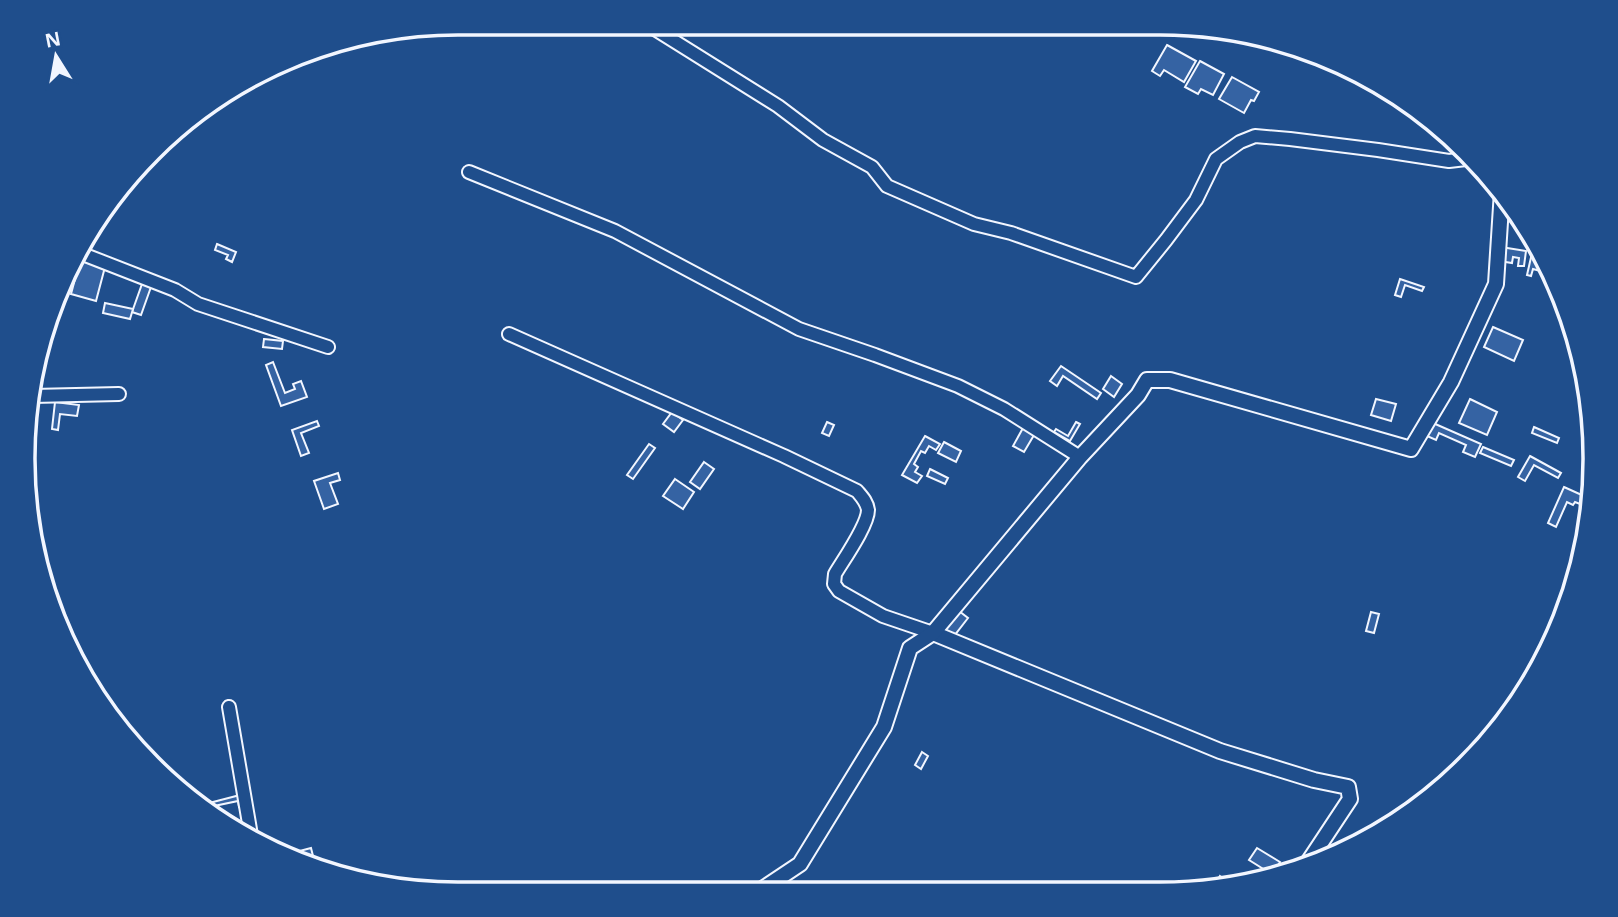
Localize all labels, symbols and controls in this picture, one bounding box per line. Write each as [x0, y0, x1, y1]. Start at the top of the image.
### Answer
north arrow [21, 21, 91, 91]
text: N [43, 25, 63, 54]

